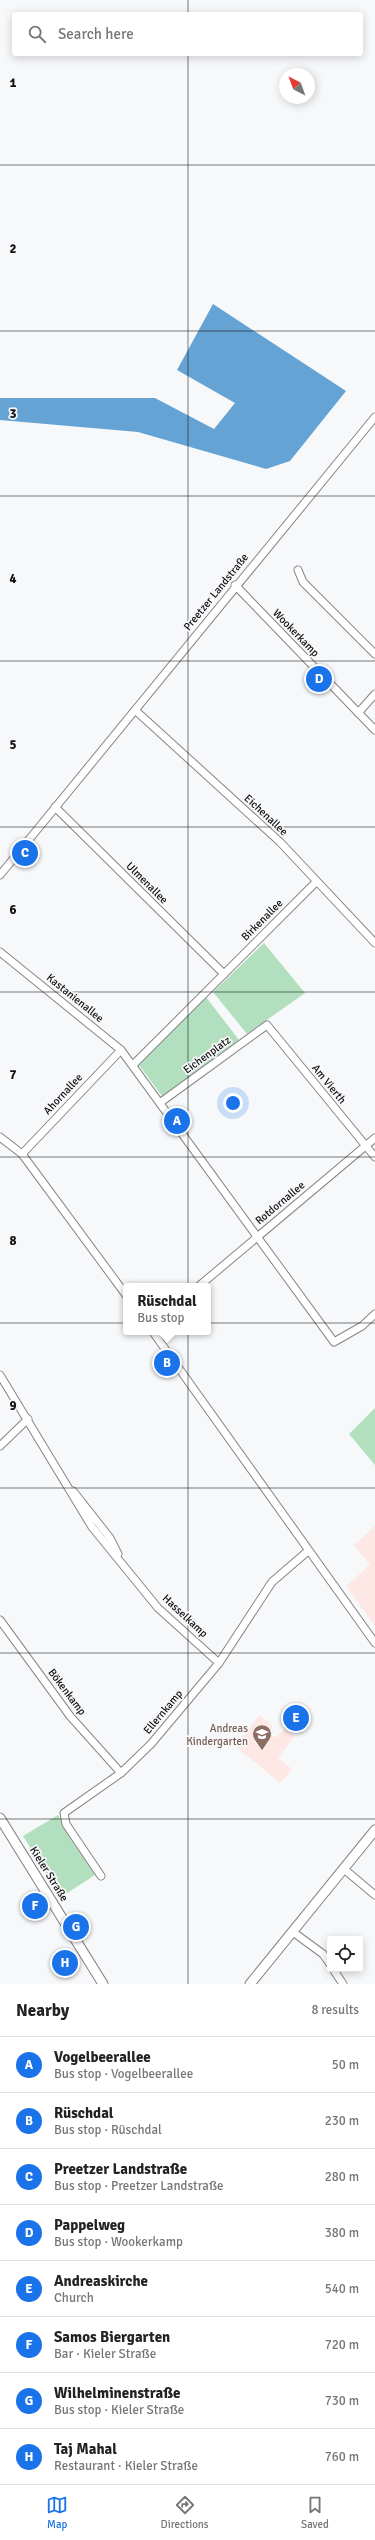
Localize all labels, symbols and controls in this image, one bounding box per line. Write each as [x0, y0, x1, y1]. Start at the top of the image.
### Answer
search box [12, 12, 363, 56]
icon: search [26, 23, 48, 45]
text: Search here [58, 25, 134, 43]
north arrow [279, 68, 315, 104]
text: 1 [9, 75, 17, 91]
text: 2 [9, 241, 17, 257]
text: 3 [9, 406, 17, 422]
street label: Preetzer Landstraße [181, 551, 251, 633]
text: 4 [9, 571, 17, 587]
street label: Wookerkamp [270, 607, 322, 660]
pin: D [306, 664, 332, 694]
text: 5 [9, 737, 17, 753]
street label: Eichenallee [242, 792, 290, 838]
pin: C [12, 838, 38, 868]
street label: Ulmenallee [123, 859, 171, 907]
street label: Birkenallee [239, 897, 285, 943]
text: 6 [9, 902, 17, 918]
street label: Kastanienallee [44, 971, 106, 1025]
street label: Eichenplatz [181, 1033, 233, 1077]
street label: Am Vierth [309, 1062, 349, 1106]
text: 7 [9, 1067, 17, 1083]
street label: Ahornallee [41, 1071, 85, 1117]
your location [223, 1093, 243, 1113]
pin: A [164, 1106, 190, 1136]
street label: Rotdornallee [253, 1179, 307, 1227]
text: 8 [9, 1233, 17, 1249]
popup [123, 1283, 211, 1335]
text: Rüschdal [137, 1292, 197, 1310]
text: Bus stop [137, 1310, 185, 1326]
pin: B [154, 1348, 180, 1378]
text: 9 [9, 1398, 17, 1414]
street label: Hasselkamp [160, 1592, 210, 1640]
street label: Bökenkamp [45, 1666, 89, 1718]
street label: Ellernkamp [141, 1687, 185, 1737]
pin: E [283, 1703, 309, 1733]
place label: Andreas Kindergarten [186, 1722, 248, 1748]
school or university icon: Andreas Kindergarten [251, 1723, 273, 1751]
street label: Kieler Straße [27, 1844, 71, 1904]
pin: F [22, 1891, 48, 1921]
pin: G [63, 1912, 89, 1942]
map controls [327, 1936, 363, 1972]
button: locate [327, 1936, 363, 1972]
pin: H [52, 1948, 78, 1978]
text: Nearby [16, 2000, 69, 2021]
text: 8 results [311, 2002, 359, 2018]
text: Vogelbeerallee [54, 2048, 151, 2066]
text: A [25, 2057, 33, 2073]
text: 50 m [332, 2057, 359, 2073]
text: Bus stop · Vogelbeerallee [54, 2066, 193, 2082]
text: Rüschdal [54, 2104, 114, 2122]
text: B [25, 2113, 33, 2129]
text: 230 m [325, 2113, 359, 2129]
text: Bus stop · Rüschdal [54, 2122, 162, 2138]
text: Preetzer Landstraße [54, 2160, 187, 2178]
text: C [25, 2169, 33, 2185]
text: 280 m [325, 2169, 359, 2185]
text: Bus stop · Preetzer Landstraße [54, 2178, 224, 2194]
text: Pappelweg [54, 2216, 125, 2234]
text: D [25, 2225, 33, 2241]
text: 380 m [325, 2225, 359, 2241]
text: Bus stop · Wookerkamp [54, 2234, 183, 2250]
text: Andreaskirche [54, 2272, 148, 2290]
text: E [25, 2281, 33, 2297]
text: 540 m [325, 2281, 359, 2297]
text: Church [54, 2290, 94, 2306]
text: Samos Biergarten [54, 2328, 170, 2346]
text: F [26, 2337, 32, 2353]
text: 720 m [325, 2337, 359, 2353]
text: Bar · Kieler Straße [54, 2346, 156, 2362]
text: Wilhelminenstraße [54, 2384, 181, 2402]
text: G [25, 2393, 33, 2409]
text: 730 m [325, 2393, 359, 2409]
text: Bus stop · Kieler Straße [54, 2402, 184, 2418]
text: Taj Mahal [54, 2440, 117, 2458]
text: H [25, 2449, 33, 2465]
text: 760 m [325, 2449, 359, 2465]
text: Restaurant · Kieler Straße [54, 2458, 198, 2474]
tab: Map [46, 2494, 68, 2531]
tab: Directions [161, 2494, 209, 2531]
tab: Saved [301, 2494, 329, 2531]

